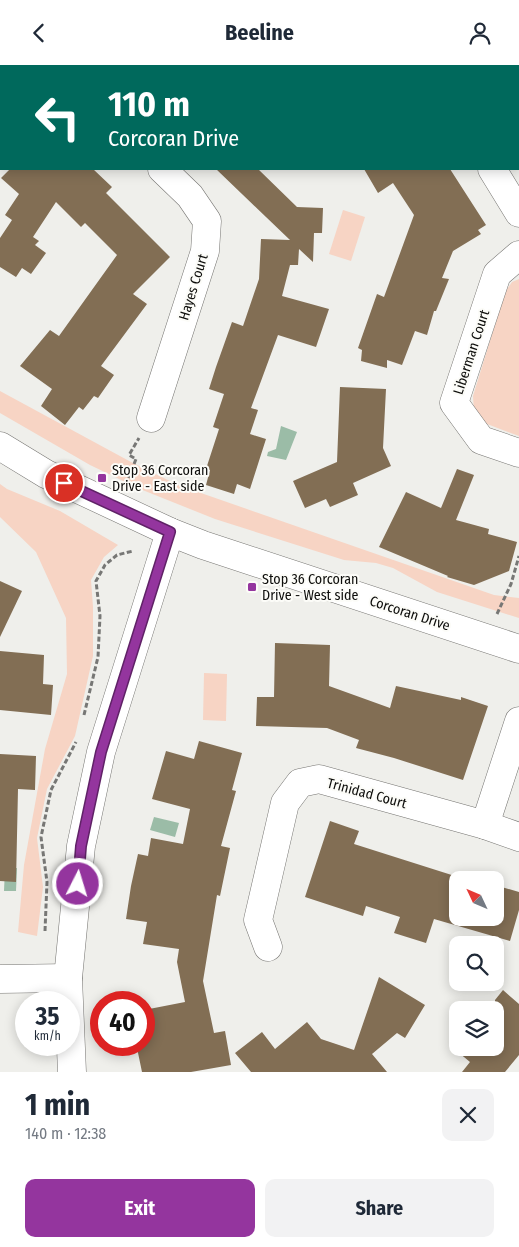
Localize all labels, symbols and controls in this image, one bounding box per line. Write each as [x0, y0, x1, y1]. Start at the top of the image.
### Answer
icon: back [25, 19, 53, 47]
text: Beeline [225, 19, 294, 46]
icon: person [466, 19, 494, 47]
text: 110 m [108, 83, 190, 125]
icon: left [25, 85, 90, 150]
text: Corcoran Drive [108, 125, 239, 152]
street label: Hayes Court [175, 252, 212, 322]
street label: Liberman Court [450, 307, 493, 397]
pin [43, 462, 85, 504]
place label: Stop 36 Corcoran Drive - East side [112, 462, 208, 495]
icon: arrive [50, 469, 78, 497]
marker: Stop 36 Corcoran Drive - East side [96, 472, 108, 484]
place label: Stop 36 Corcoran Drive - West side [262, 571, 359, 604]
marker: Stop 36 Corcoran Drive - West side [246, 581, 258, 593]
street label: Corcoran Drive [368, 593, 452, 634]
street label: Trinidad Court [325, 775, 409, 812]
position arrow [51, 857, 103, 909]
north arrow [449, 871, 504, 926]
map controls [449, 871, 504, 1056]
button: search [449, 936, 504, 991]
speed limit sign: 40 [90, 991, 155, 1056]
button: layers [449, 1001, 504, 1056]
text: 35 [35, 1002, 60, 1032]
text: km/h [34, 1029, 61, 1043]
text: 1 min [25, 1087, 90, 1123]
button: close [442, 1089, 494, 1141]
text: 140 m · 12:38 [25, 1124, 106, 1143]
button: Exit [25, 1179, 255, 1237]
button: Share [265, 1179, 494, 1237]

